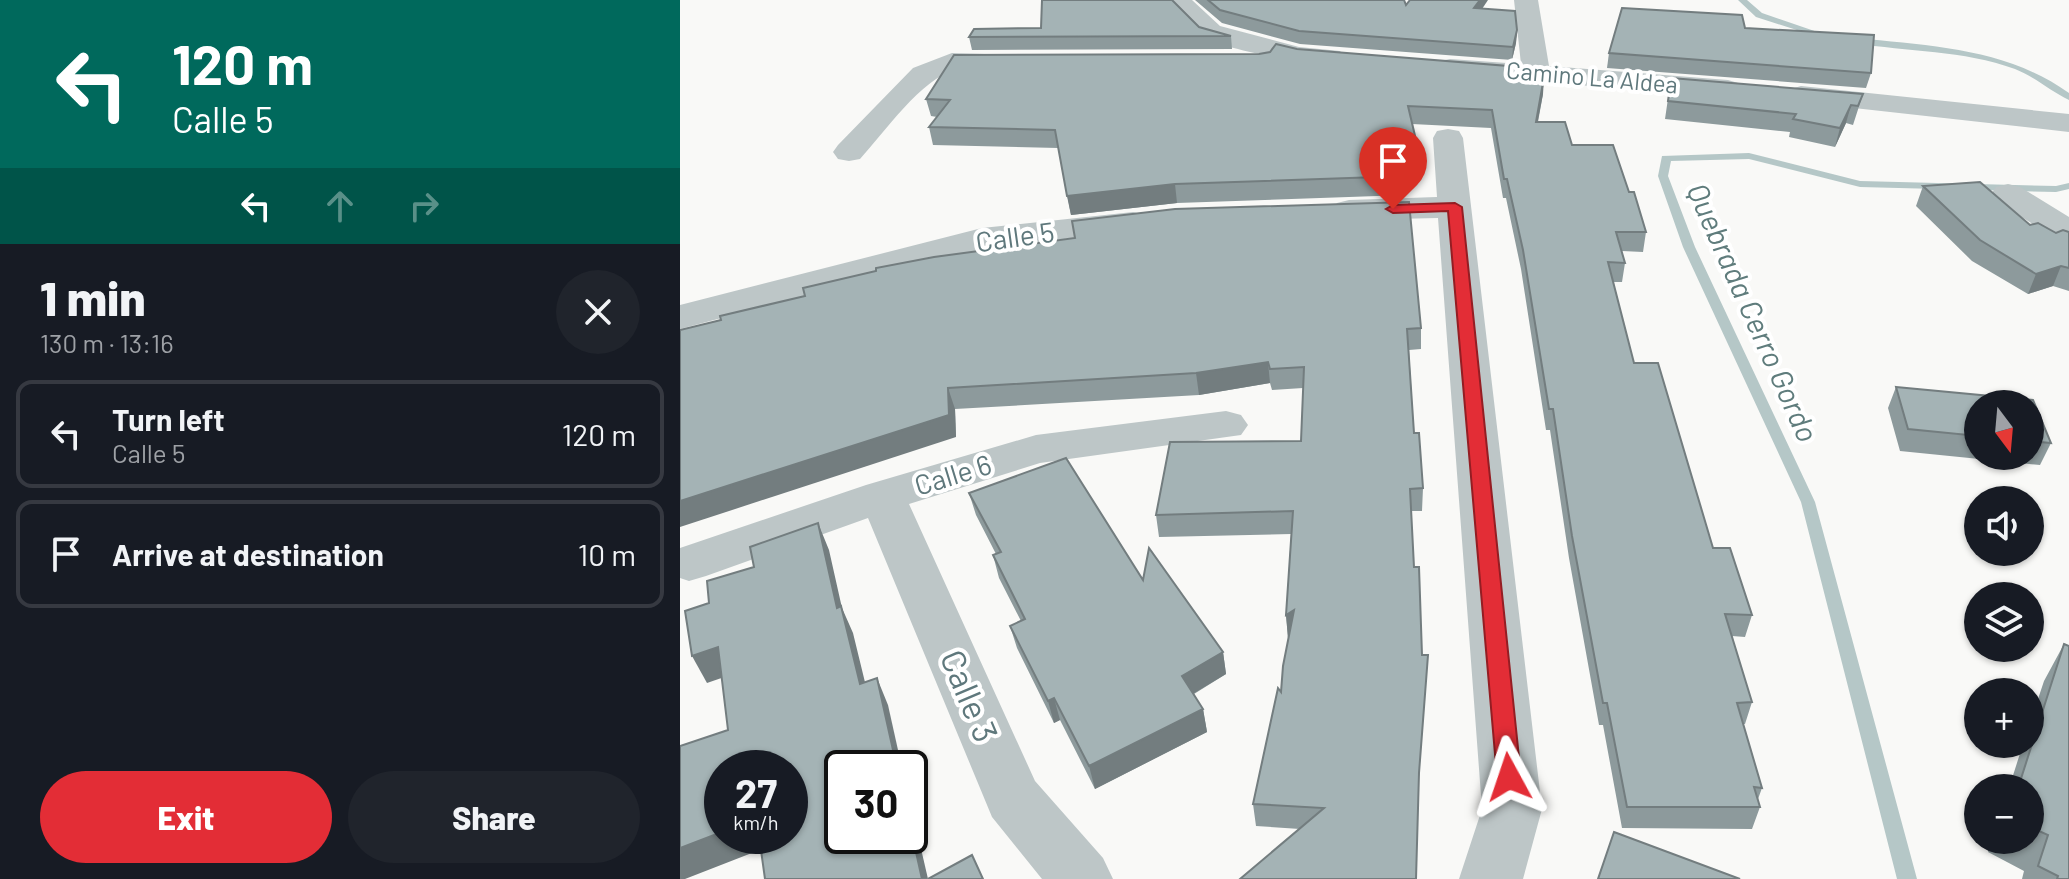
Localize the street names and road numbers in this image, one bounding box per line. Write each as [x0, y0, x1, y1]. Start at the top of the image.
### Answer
street label: Camino La Aldea [1505, 55, 1679, 98]
street label: Calle 5 [973, 214, 1056, 258]
street label: Calle 6 [910, 446, 995, 502]
street label: Calle 3 [933, 643, 1008, 748]

